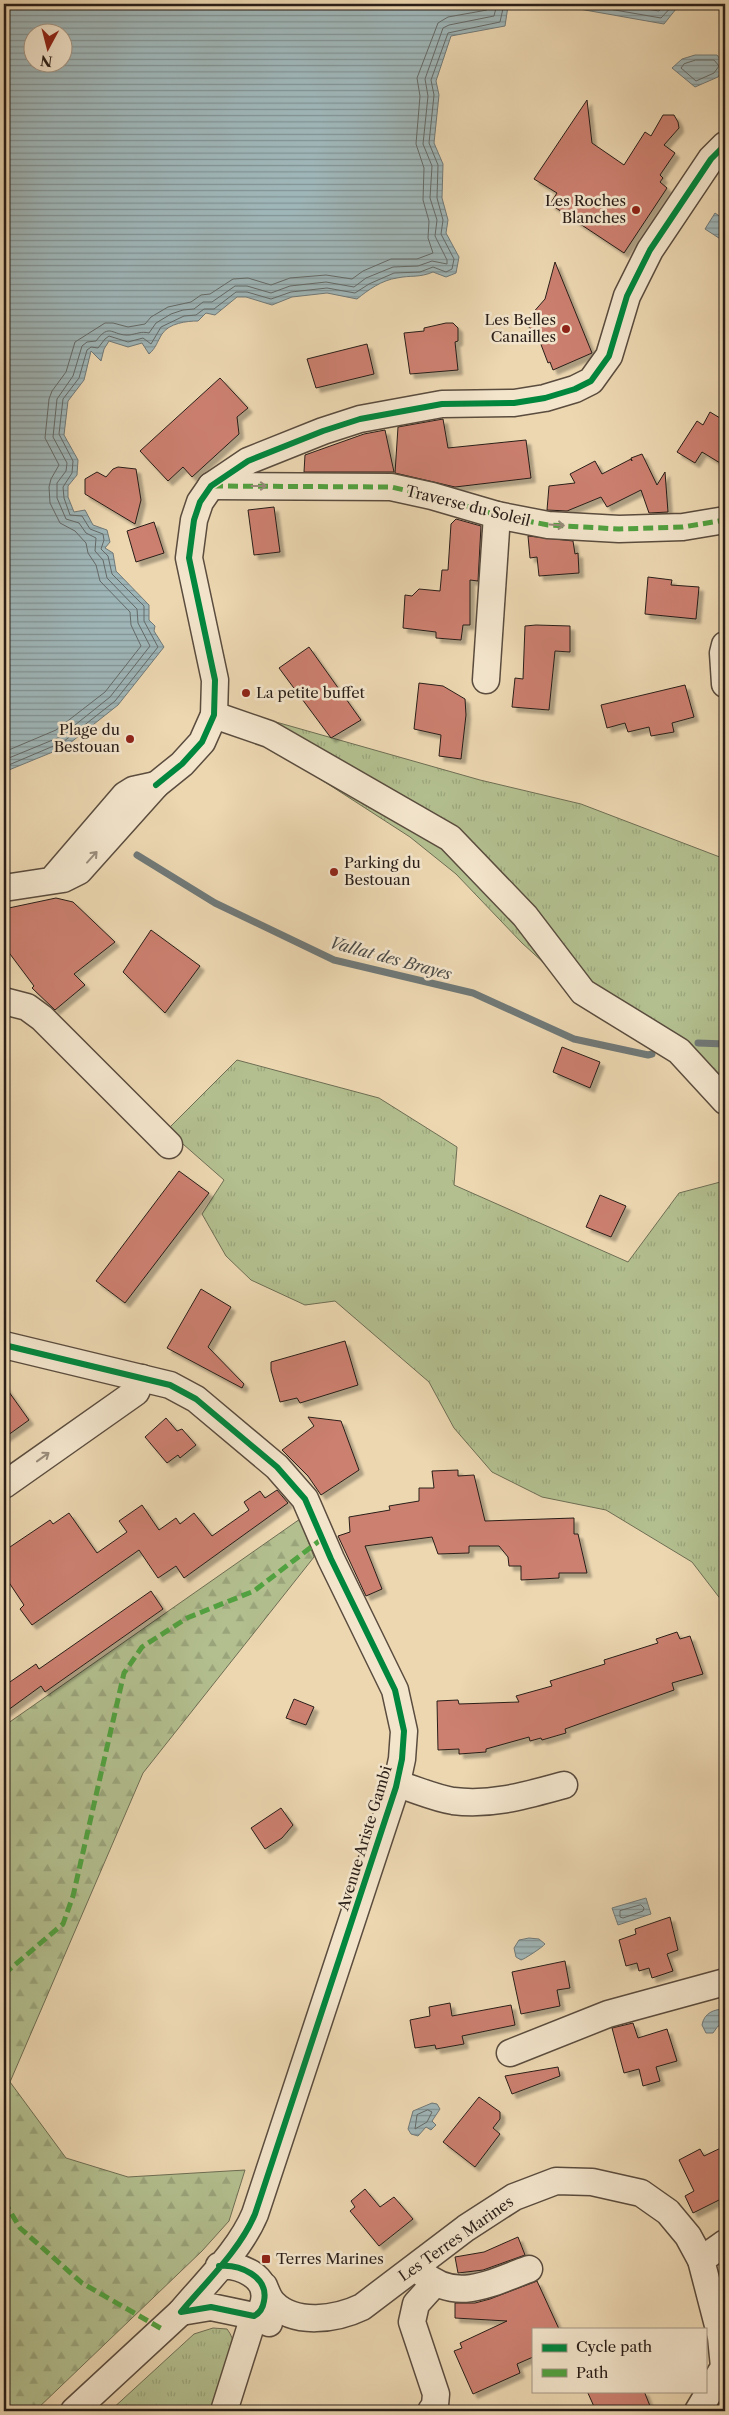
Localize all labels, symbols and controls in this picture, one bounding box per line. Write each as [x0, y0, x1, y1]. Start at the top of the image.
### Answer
north arrow [22, 22, 72, 72]
text: N [39, 51, 54, 71]
place label: Les Roches Blanches [545, 191, 626, 227]
marker: Les Roches Blanches [630, 204, 642, 216]
place label: Les Belles Canailles [485, 310, 556, 346]
marker: Les Belles Canailles [560, 323, 572, 335]
one-way arrow [251, 481, 267, 491]
street label: Traverse du Soleil [404, 481, 533, 530]
one-way arrow [549, 521, 565, 530]
place label: La petite buffet [256, 683, 366, 702]
marker: La petite buffet [240, 687, 252, 699]
place label: Plage du Bestouan [54, 720, 121, 756]
marker: Plage du Bestouan [124, 733, 136, 745]
one-way arrow [87, 850, 98, 863]
place label: Parking du Bestouan [344, 853, 421, 889]
marker: Parking du Bestouan [328, 866, 340, 878]
water label: Vallat des Brayes [328, 932, 454, 984]
one-way arrow [36, 1452, 50, 1462]
street label: Avenue Ariste Gambi [333, 1763, 396, 1914]
street label: Les Terres Marines [395, 2192, 517, 2285]
place label: Terres Marines [276, 2249, 384, 2268]
marker: Terres Marines [260, 2253, 272, 2265]
legend [532, 2328, 706, 2392]
text: Cycle path [576, 2337, 653, 2356]
text: Path [576, 2363, 609, 2382]

